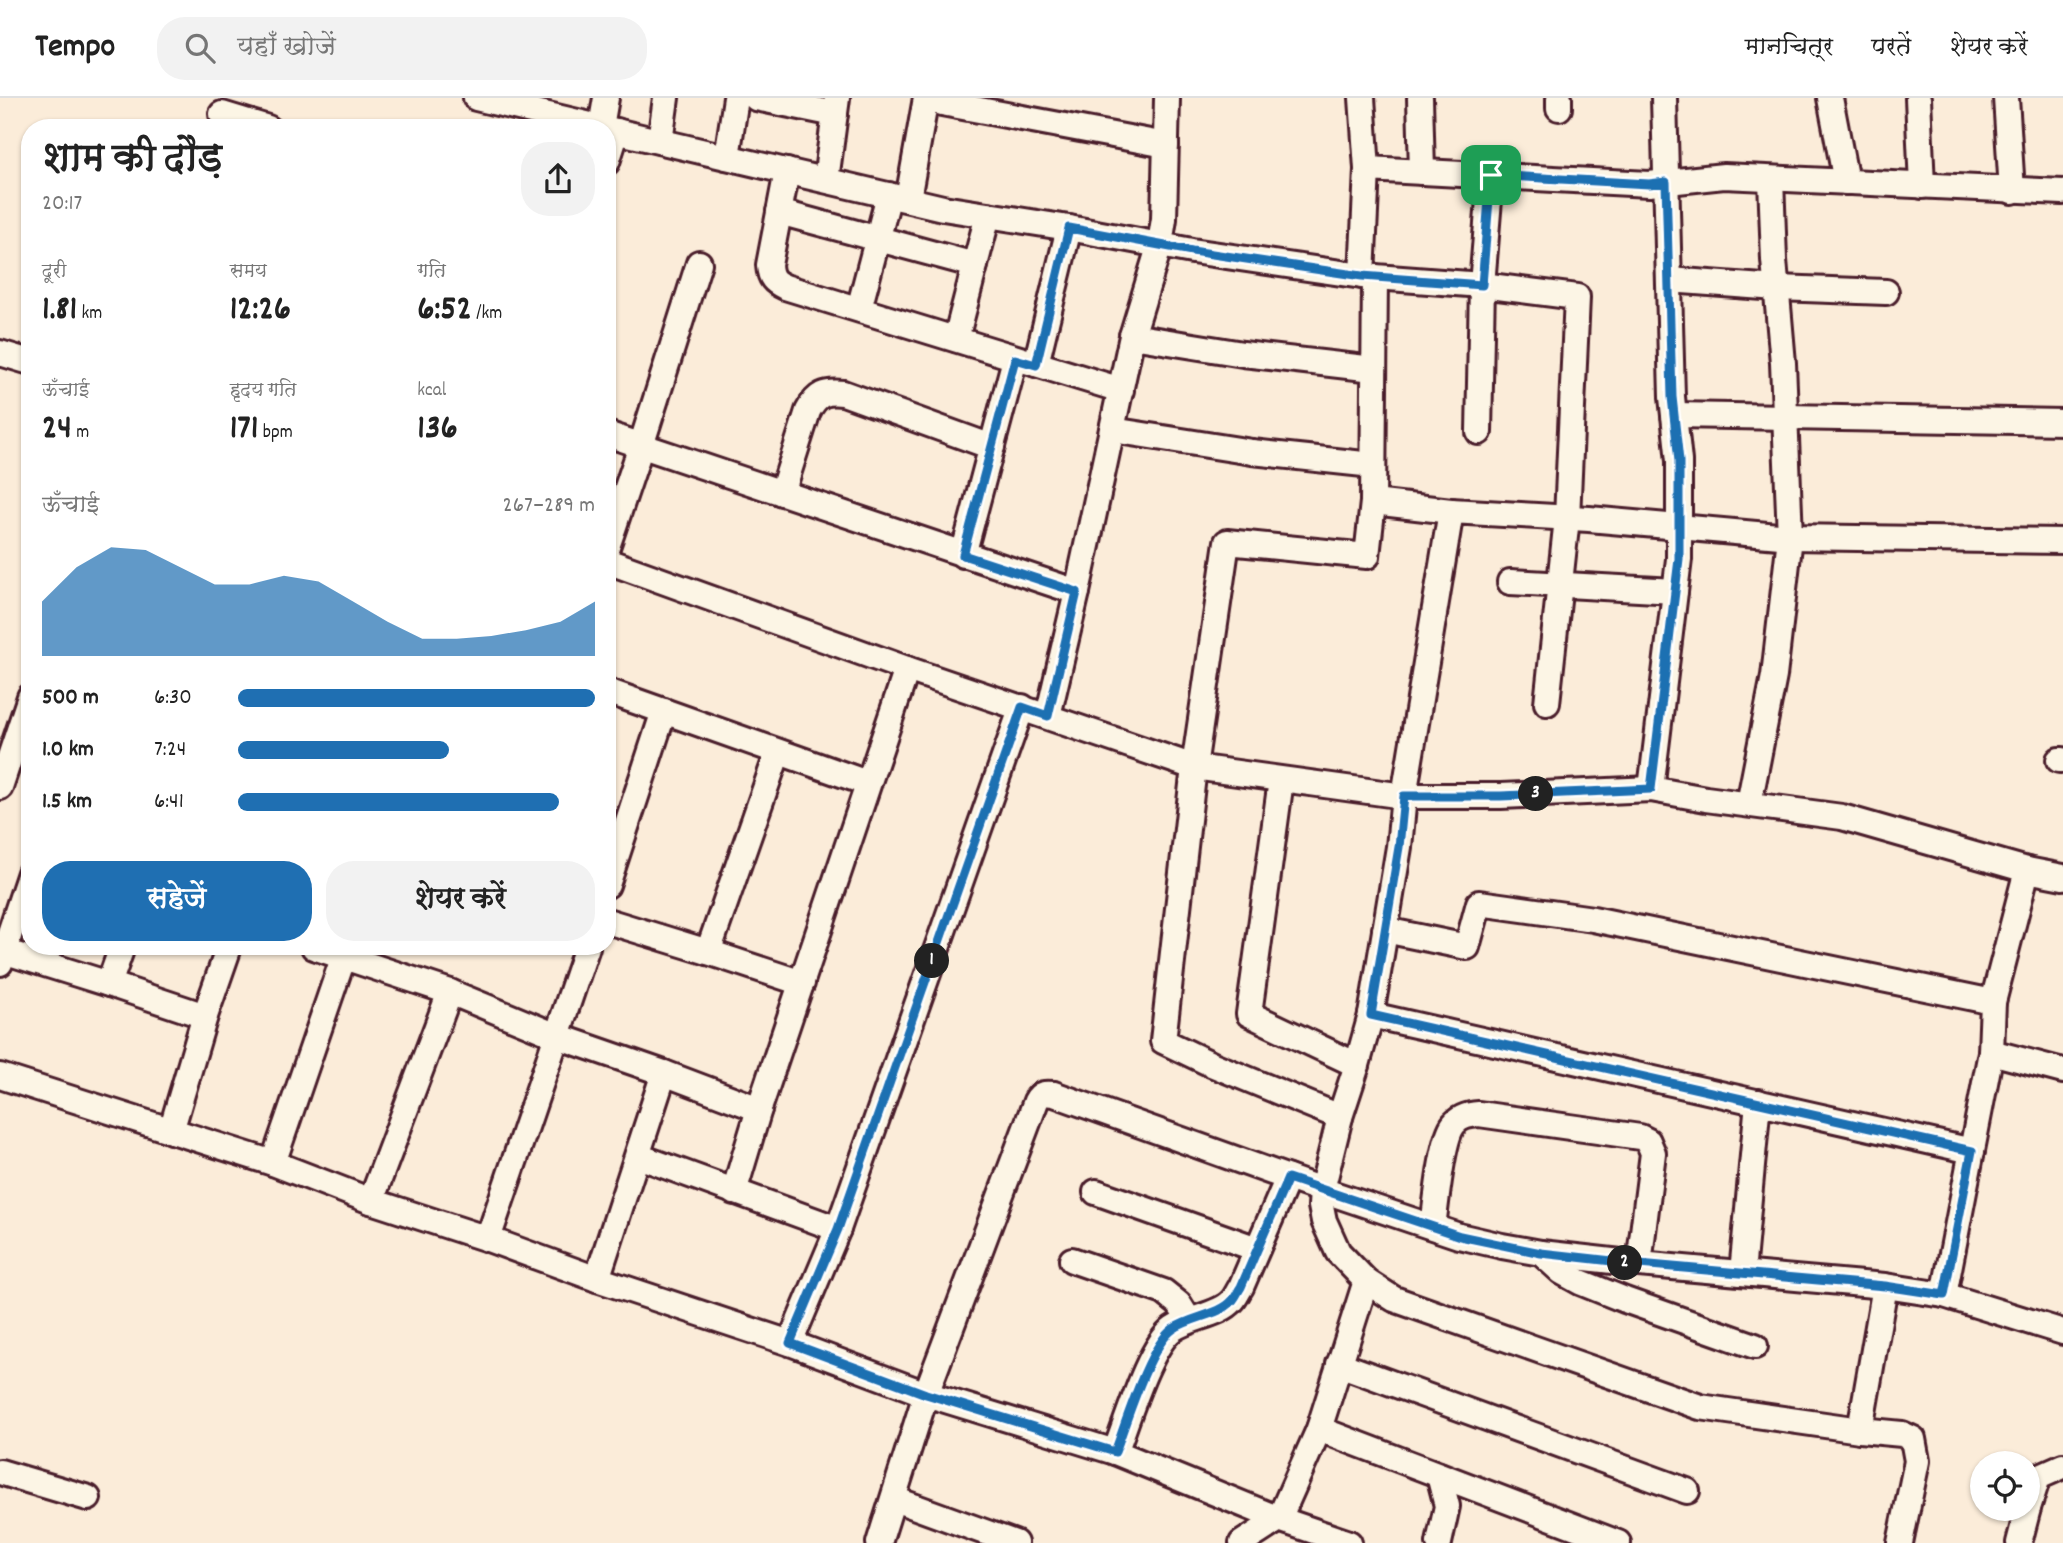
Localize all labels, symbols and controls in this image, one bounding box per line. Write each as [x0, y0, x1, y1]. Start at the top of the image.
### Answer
search box [157, 17, 647, 80]
text: Tempo [35, 25, 115, 72]
icon: search [181, 29, 219, 67]
text: यहाँ खोजें [237, 30, 336, 67]
text: मानचित्र [1745, 31, 1833, 65]
text: परतें [1871, 31, 1911, 65]
text: शेयर करें [1949, 31, 2028, 65]
text: शाम की दौड़ [42, 134, 222, 189]
button: share [521, 142, 595, 216]
pin [1461, 145, 1521, 205]
icon: arrive [1472, 156, 1510, 194]
text: 20:17 [42, 188, 82, 221]
text: दूरी [42, 259, 67, 286]
text: समय [230, 259, 267, 286]
text: गति [417, 259, 446, 286]
text: 1.81 [42, 286, 77, 336]
text: 12:26 [230, 286, 291, 336]
text: 6:52 [417, 286, 472, 336]
text: km [77, 301, 102, 328]
text: /km [472, 301, 502, 328]
text: ऊँचाई [42, 378, 90, 405]
text: हृदय गति [230, 378, 296, 405]
text: kcal [417, 378, 446, 405]
text: 24 [42, 405, 72, 455]
text: 171 [230, 405, 258, 455]
text: 136 [417, 405, 458, 455]
text: m [72, 420, 89, 447]
text: bpm [258, 420, 293, 447]
text: ऊँचाई [42, 490, 100, 523]
text: 267–289 m [503, 490, 595, 523]
text: 500 m [42, 682, 99, 715]
text: 6:30 [154, 682, 192, 715]
text: 1.0 km [42, 734, 94, 767]
text: 7:24 [154, 734, 186, 767]
pin: 3 [1518, 776, 1554, 812]
text: 3 [1531, 780, 1540, 807]
text: 1.5 km [42, 786, 92, 819]
text: 6:41 [154, 786, 184, 819]
button: सहेजें [42, 861, 312, 941]
button: शेयर करें [326, 861, 595, 941]
pin: 1 [914, 944, 950, 978]
text: 1 [929, 947, 934, 974]
pin: 2 [1608, 1246, 1642, 1280]
text: 2 [1620, 1249, 1629, 1276]
map controls [1970, 1451, 2040, 1521]
button: locate [1970, 1451, 2040, 1521]

